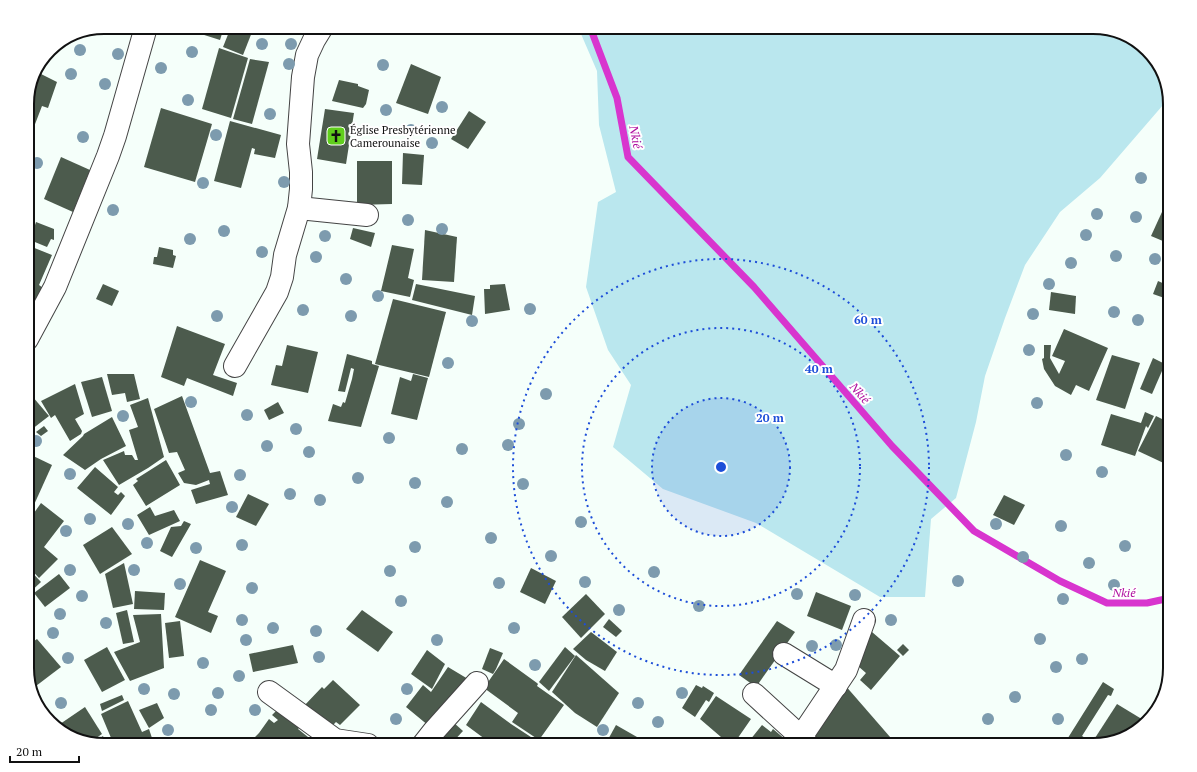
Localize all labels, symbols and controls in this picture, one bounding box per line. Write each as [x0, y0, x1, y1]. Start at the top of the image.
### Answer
place label: Église Presbytérienne Camerounaise [350, 123, 456, 150]
water label: Nkié [626, 123, 646, 150]
church icon: Église Presbytérienne Camerounaise [325, 125, 347, 147]
text: 60 m [854, 312, 882, 327]
text: 40 m [805, 361, 833, 376]
water label: Nkié [846, 379, 874, 407]
text: 20 m [756, 410, 784, 425]
centre of rings [714, 460, 728, 474]
water label: Nkié [1111, 585, 1136, 600]
scale bar [10, 738, 79, 764]
text: 20 m [16, 744, 43, 759]

